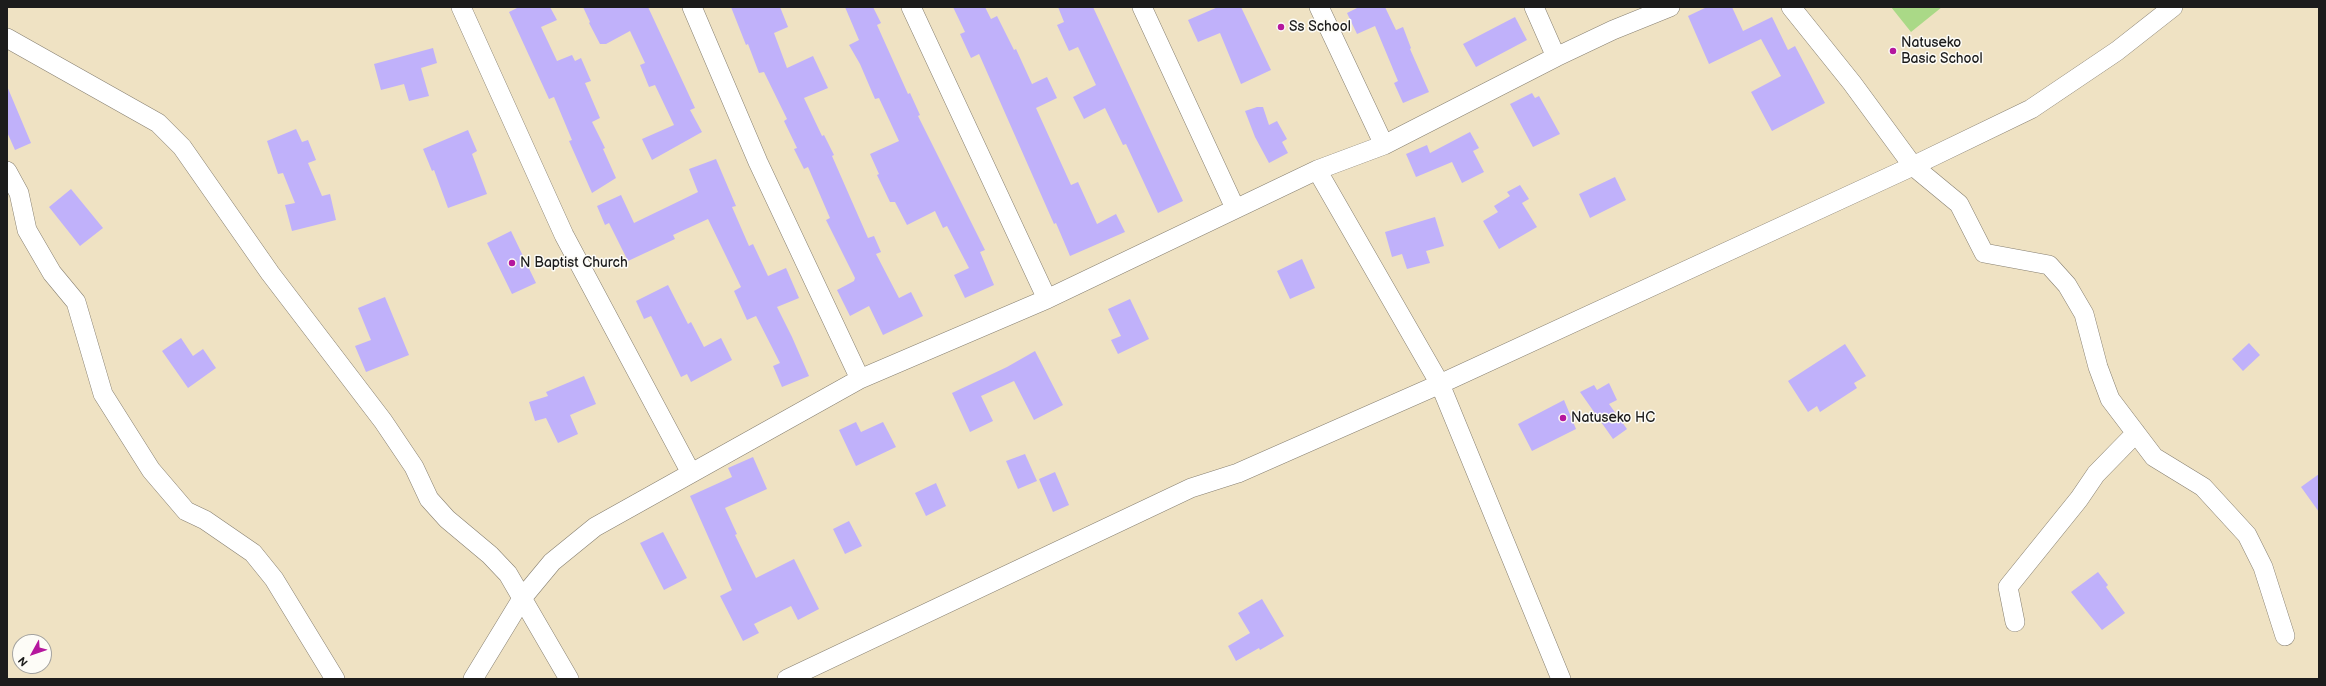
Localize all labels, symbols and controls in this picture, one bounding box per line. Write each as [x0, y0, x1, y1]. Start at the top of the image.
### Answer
place label: Ss School [1289, 19, 1351, 35]
marker: Ss School [1276, 22, 1286, 32]
place label: Natuseko Basic School [1901, 35, 1983, 68]
marker: Natuseko Basic School [1888, 46, 1898, 56]
place label: N Baptist Church [520, 255, 628, 271]
marker: N Baptist Church [507, 258, 517, 268]
place label: Natuseko HC [1571, 410, 1655, 426]
marker: Natuseko HC [1558, 413, 1568, 423]
north arrow [12, 634, 52, 674]
text: N [16, 654, 31, 669]

